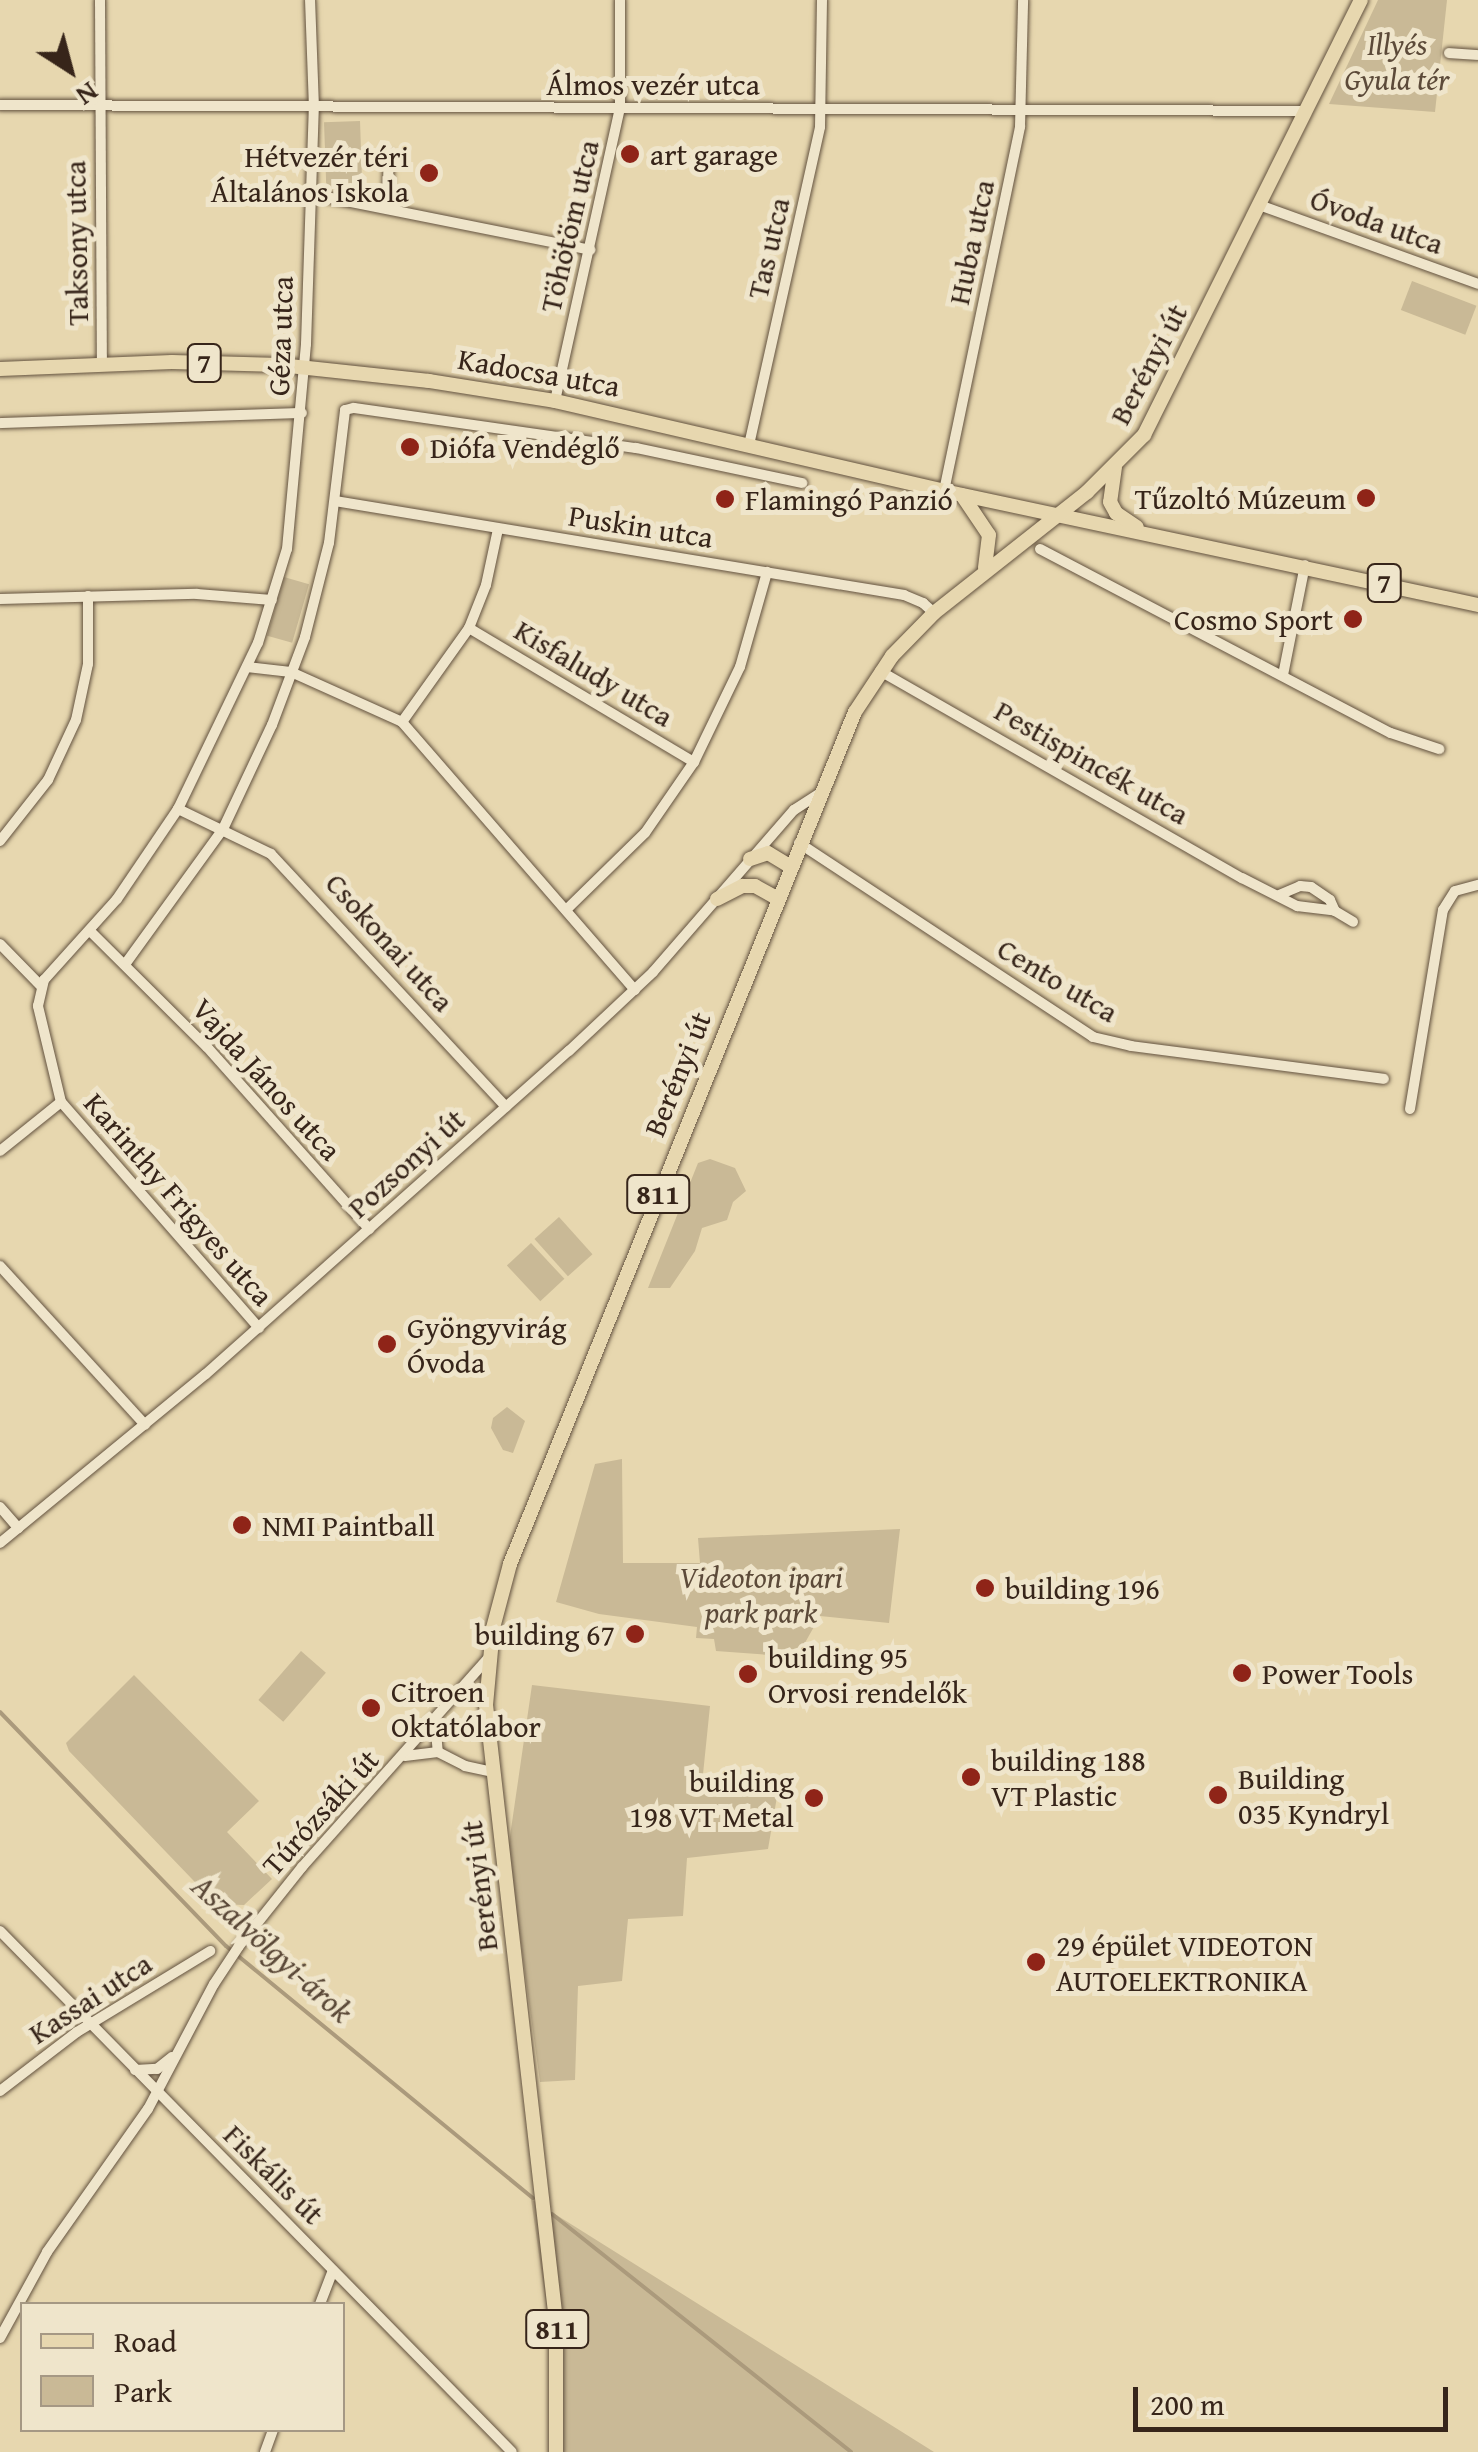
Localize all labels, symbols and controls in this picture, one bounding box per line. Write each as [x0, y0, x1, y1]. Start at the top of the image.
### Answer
north arrow [20, 20, 120, 120]
park label: Illyés Gyula tér [1344, 26, 1450, 96]
street label: Álmos vezér utca [546, 66, 760, 102]
text: N [68, 73, 108, 117]
street label: Töhötöm utca [532, 136, 606, 316]
place label: art garage [650, 136, 778, 172]
place label: Hétvezér téri Általános Iskola [211, 138, 409, 208]
marker: art garage [619, 143, 641, 165]
street label: Taksony utca [57, 160, 95, 326]
marker: Hétvezér téri Általános Iskola [418, 162, 440, 184]
street label: Huba utca [940, 176, 1002, 308]
street label: Óvoda utca [1306, 180, 1448, 262]
street label: Tas utca [739, 194, 797, 302]
street label: Géza utca [260, 275, 300, 397]
street label: Berényi út [1101, 298, 1195, 430]
road number: 7 [186, 340, 222, 386]
street label: Kadocsa utca [455, 340, 623, 404]
place label: Diófa Vendéglő [430, 429, 620, 465]
marker: Diófa Vendéglő [399, 436, 421, 458]
place label: Tűzoltó Múzeum [1135, 480, 1346, 516]
place label: Flamingó Panzió [745, 481, 953, 517]
marker: Tűzoltó Múzeum [1355, 487, 1377, 509]
marker: Flamingó Panzió [714, 488, 736, 510]
street label: Puskin utca [566, 497, 716, 555]
road number: 7 [1366, 560, 1402, 606]
place label: Cosmo Sport [1174, 601, 1333, 637]
marker: Cosmo Sport [1342, 608, 1364, 630]
street label: Kisfaludy utca [508, 612, 680, 734]
street label: Pestispincék utca [989, 692, 1195, 832]
street label: Csokonai utca [318, 865, 462, 1019]
street label: Cento utca [991, 930, 1125, 1030]
street label: Vajda János utca [185, 991, 349, 1167]
street label: Berényi út [636, 1006, 718, 1142]
street label: Karinthy Frigyes utca [77, 1085, 281, 1313]
street label: Pozsonyi út [340, 1101, 472, 1225]
road number: 811 [626, 1171, 690, 1217]
place label: Gyöngyvirág Óvoda [407, 1309, 566, 1380]
marker: Gyöngyvirág Óvoda [376, 1333, 398, 1355]
place label: NMI Paintball [262, 1507, 435, 1543]
marker: NMI Paintball [231, 1514, 253, 1536]
park label: Videoton ipari park park [679, 1559, 843, 1630]
place label: building 196 [1005, 1570, 1160, 1606]
marker: building 196 [974, 1577, 996, 1599]
place label: building 67 [475, 1616, 615, 1652]
marker: building 67 [624, 1623, 646, 1645]
place label: building 95 Orvosi rendelők [768, 1639, 967, 1710]
place label: Power Tools [1262, 1655, 1413, 1691]
marker: Power Tools [1231, 1662, 1253, 1684]
marker: building 95 Orvosi rendelők [737, 1663, 759, 1685]
place label: Citroen Oktatólabor [391, 1673, 541, 1744]
marker: Citroen Oktatólabor [360, 1697, 382, 1719]
street label: Túrózsáki út [254, 1742, 386, 1882]
place label: building 188 VT Plastic [991, 1742, 1146, 1812]
place label: Building 035 Kyndryl [1238, 1760, 1389, 1830]
place label: building 198 VT Metal [629, 1763, 794, 1834]
marker: building 188 VT Plastic [960, 1766, 982, 1788]
marker: Building 035 Kyndryl [1207, 1784, 1229, 1806]
marker: building 198 VT Metal [803, 1787, 825, 1809]
street label: Berényi út [453, 1819, 505, 1953]
water label: Aszalvölgyi-árok [184, 1867, 360, 2031]
place label: 29 épület VIDEOTON AUTOELEKTRONIKA [1056, 1927, 1313, 1998]
street label: Kassai utca [22, 1945, 158, 2051]
marker: 29 épület VIDEOTON AUTOELEKTRONIKA [1025, 1951, 1047, 1973]
street label: Fiskális út [217, 2117, 331, 2231]
legend [20, 2302, 345, 2432]
road number: 811 [524, 2306, 590, 2352]
text: Road [114, 2319, 177, 2363]
scale bar [1138, 2367, 1453, 2429]
text: Park [114, 2369, 172, 2413]
text: 200 m [1150, 2382, 1224, 2426]

